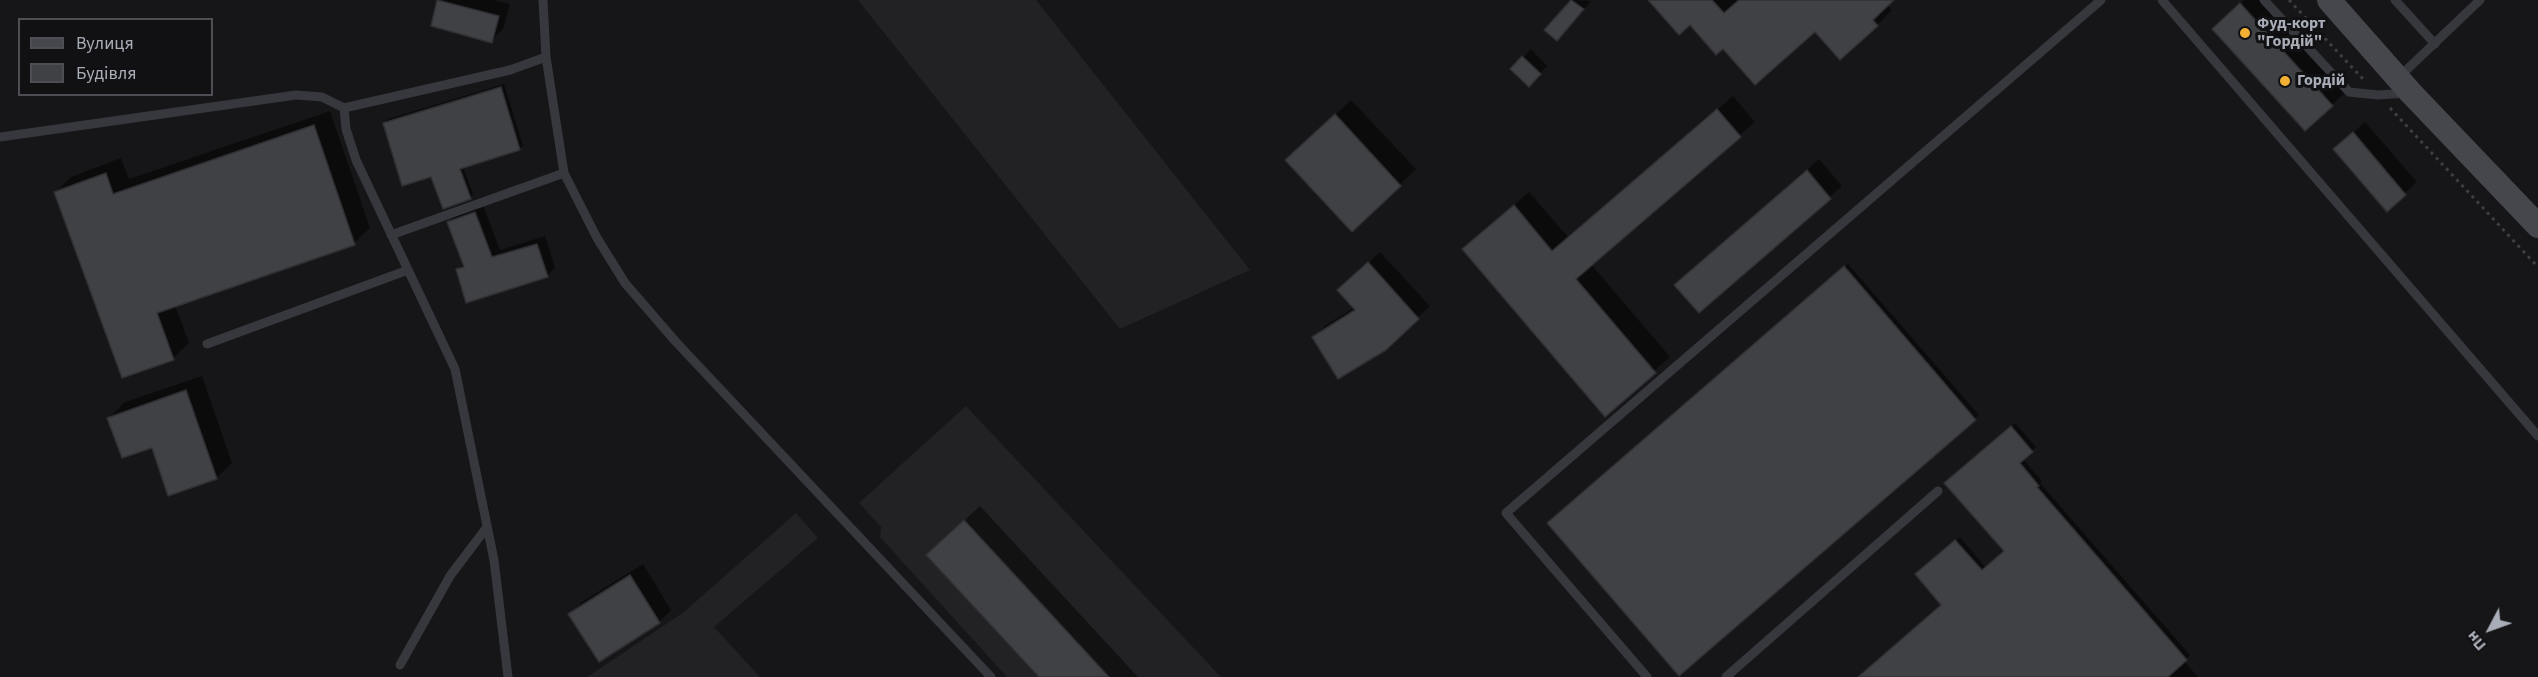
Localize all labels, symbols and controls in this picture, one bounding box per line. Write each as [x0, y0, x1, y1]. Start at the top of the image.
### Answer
place label: Фуд-корт "Гордій" [2257, 14, 2326, 52]
legend [18, 18, 213, 96]
marker: Фуд-корт "Гордій" [2238, 26, 2252, 40]
text: Вулиця [76, 31, 134, 56]
text: Будівля [76, 61, 136, 86]
place label: Гордій [2297, 71, 2345, 91]
marker: Гордій [2278, 74, 2292, 88]
north arrow [2460, 599, 2520, 659]
text: Пн [2462, 626, 2491, 656]

